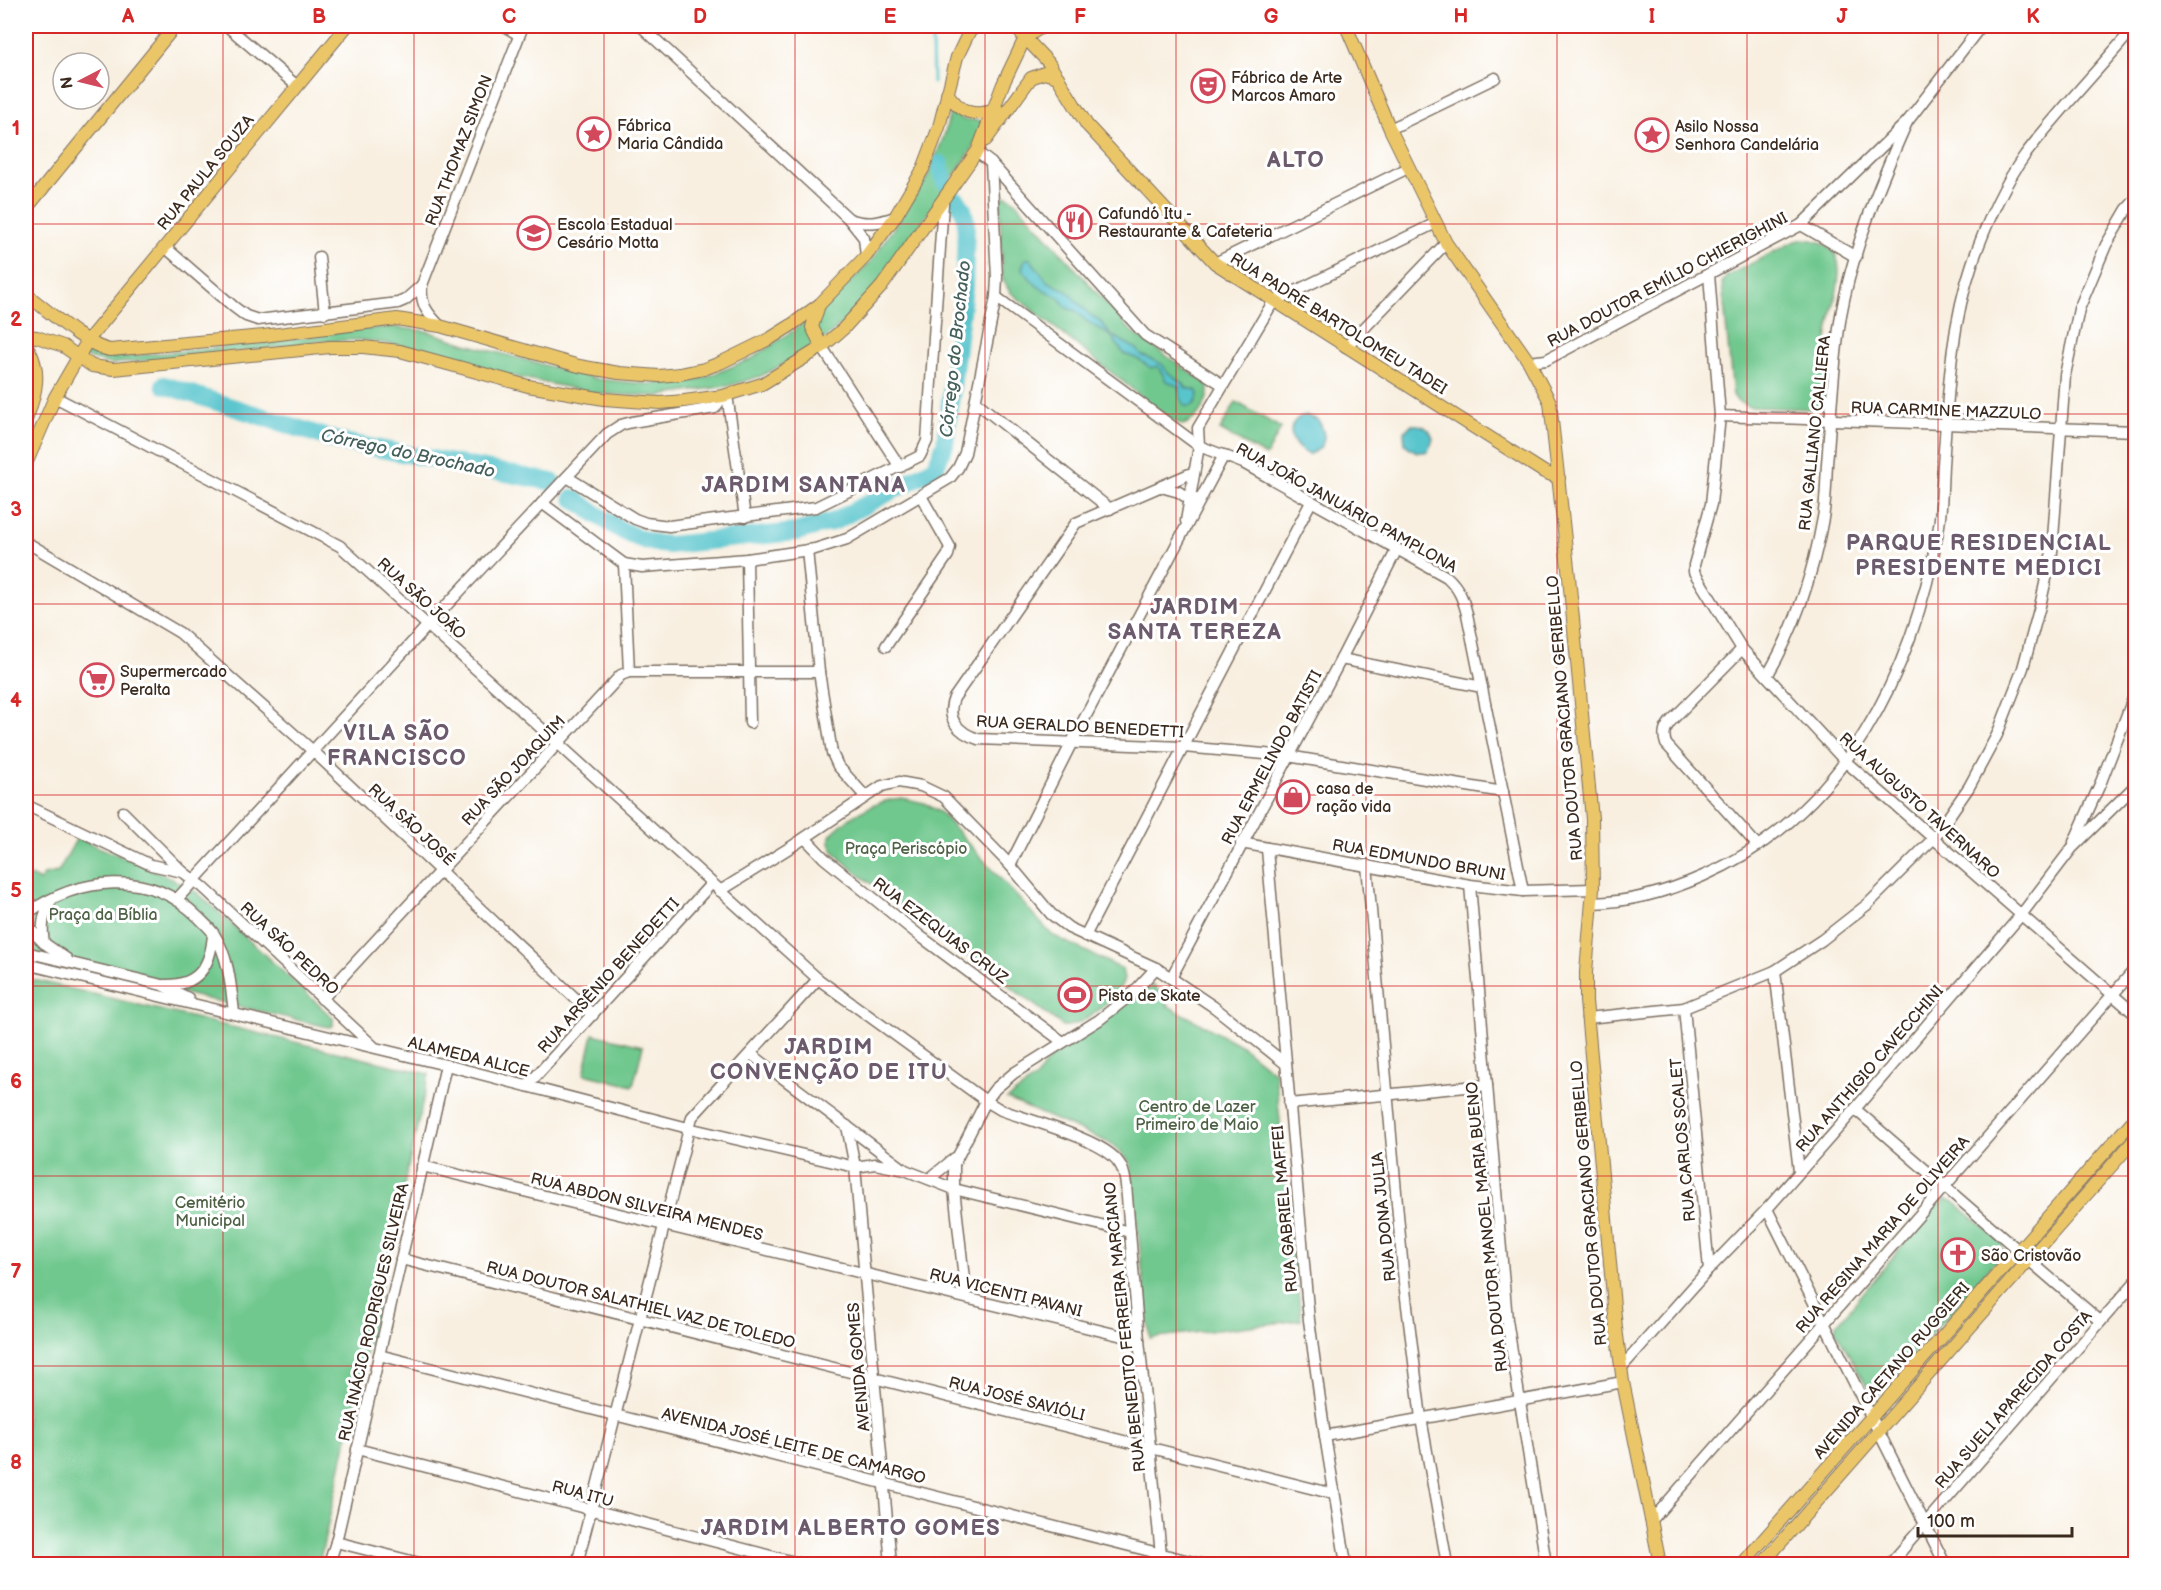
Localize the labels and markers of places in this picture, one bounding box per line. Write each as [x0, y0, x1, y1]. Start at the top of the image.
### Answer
theatre icon: Fábrica de Arte Marcos Amaro [1190, 68, 1226, 104]
place label: Fábrica de Arte Marcos Amaro [1231, 69, 1343, 106]
place icon: Fábrica Maria Cândida [576, 116, 612, 152]
place label: Fábrica Maria Cândida [617, 117, 723, 154]
place icon: Asilo Nossa Senhora Candelária [1634, 117, 1670, 153]
place label: Asilo Nossa Senhora Candelária [1675, 118, 1819, 155]
restaurant icon: Cafundó Itu - Restaurante & Cafeteria [1057, 204, 1093, 240]
place label: Cafundó Itu - Restaurante & Cafeteria [1098, 205, 1273, 242]
school or university icon: Escola Estadual Cesário Motta [516, 215, 552, 251]
place label: Escola Estadual Cesário Motta [557, 216, 673, 253]
supermarket icon: Supermercado Peralta [79, 662, 115, 698]
place label: Supermercado Peralta [120, 663, 227, 700]
shop icon: casa de ração vida [1275, 779, 1311, 815]
place label: casa de ração vida [1316, 780, 1391, 817]
sports icon: Pista de Skate [1057, 977, 1093, 1013]
place label: Pista de Skate [1098, 987, 1201, 1006]
church icon: São Cristovão [1940, 1237, 1976, 1273]
place label: São Cristovão [1981, 1247, 2081, 1266]

